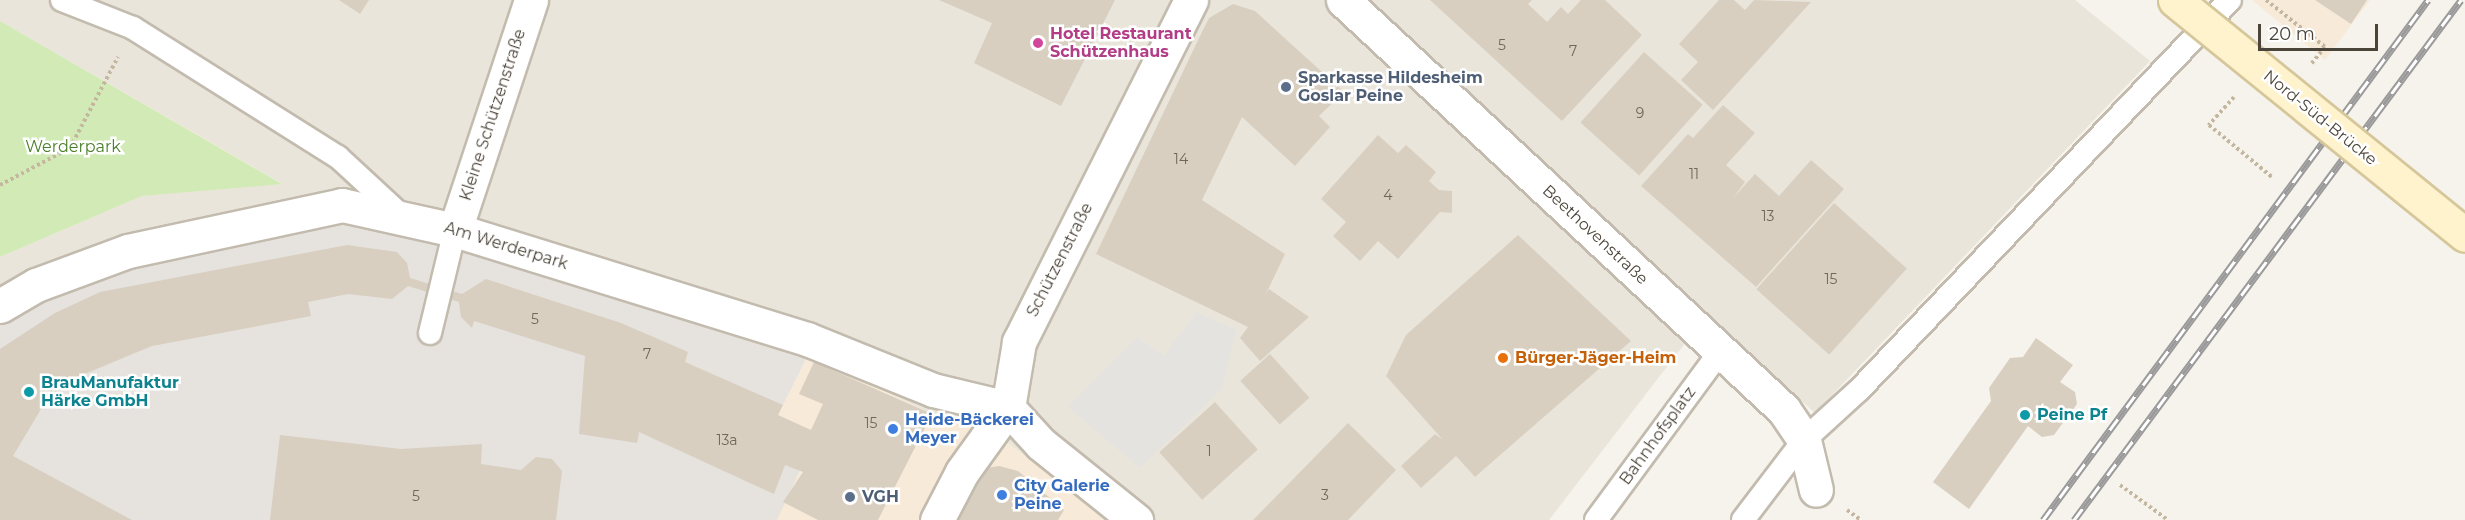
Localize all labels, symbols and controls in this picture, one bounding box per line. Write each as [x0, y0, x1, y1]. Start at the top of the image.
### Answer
scale bar [2261, 12, 2381, 50]
text: 20 m [2269, 23, 2315, 45]
place label: Hotel Restaurant Schützenhaus [1050, 24, 1192, 62]
street label: Kleine Schützenstraße [456, 27, 530, 203]
marker: Hotel Restaurant Schützenhaus [1031, 36, 1045, 50]
house number: 5 [1498, 37, 1506, 53]
house number: 7 [1569, 43, 1577, 59]
street label: Nord-Süd-Brücke [2259, 66, 2381, 170]
place label: Sparkasse Hildesheim Goslar Peine [1298, 68, 1483, 106]
marker: Sparkasse Hildesheim Goslar Peine [1279, 80, 1293, 94]
house number: 9 [1636, 105, 1644, 121]
park label: Werderpark [25, 137, 121, 157]
house number: 14 [1174, 151, 1188, 167]
house number: 11 [1689, 166, 1699, 182]
street label: Beethovenstraße [1538, 181, 1652, 289]
house number: 4 [1383, 187, 1393, 203]
street label: Schützenstraße [1023, 200, 1097, 320]
house number: 13 [1762, 208, 1774, 224]
street label: Am Werderpark [442, 218, 570, 274]
house number: 15 [1825, 271, 1837, 287]
house number: 5 [531, 311, 539, 327]
house number: 7 [643, 346, 651, 362]
place label: Bürger-Jäger-Heim [1515, 348, 1676, 368]
marker: Bürger-Jäger-Heim [1496, 351, 1510, 365]
place label: BrauManufaktur Härke GmbH [41, 373, 179, 411]
street label: Bahnhofsplatz [1616, 383, 1700, 489]
marker: BrauManufaktur Härke GmbH [22, 385, 36, 399]
place label: Peine Pf [2037, 405, 2107, 425]
marker: Peine Pf [2018, 408, 2032, 422]
place label: Heide-Bäckerei Meyer [905, 410, 1034, 448]
house number: 15 [865, 415, 877, 431]
marker: Heide-Bäckerei Meyer [886, 422, 900, 436]
house number: 13a [716, 432, 738, 448]
house number: 1 [1206, 443, 1212, 459]
place label: City Galerie Peine [1014, 476, 1110, 514]
place label: VGH [862, 487, 899, 507]
house number: 3 [1321, 487, 1329, 503]
house number: 5 [412, 488, 420, 504]
marker: City Galerie Peine [995, 488, 1009, 502]
marker: VGH [843, 490, 857, 504]

